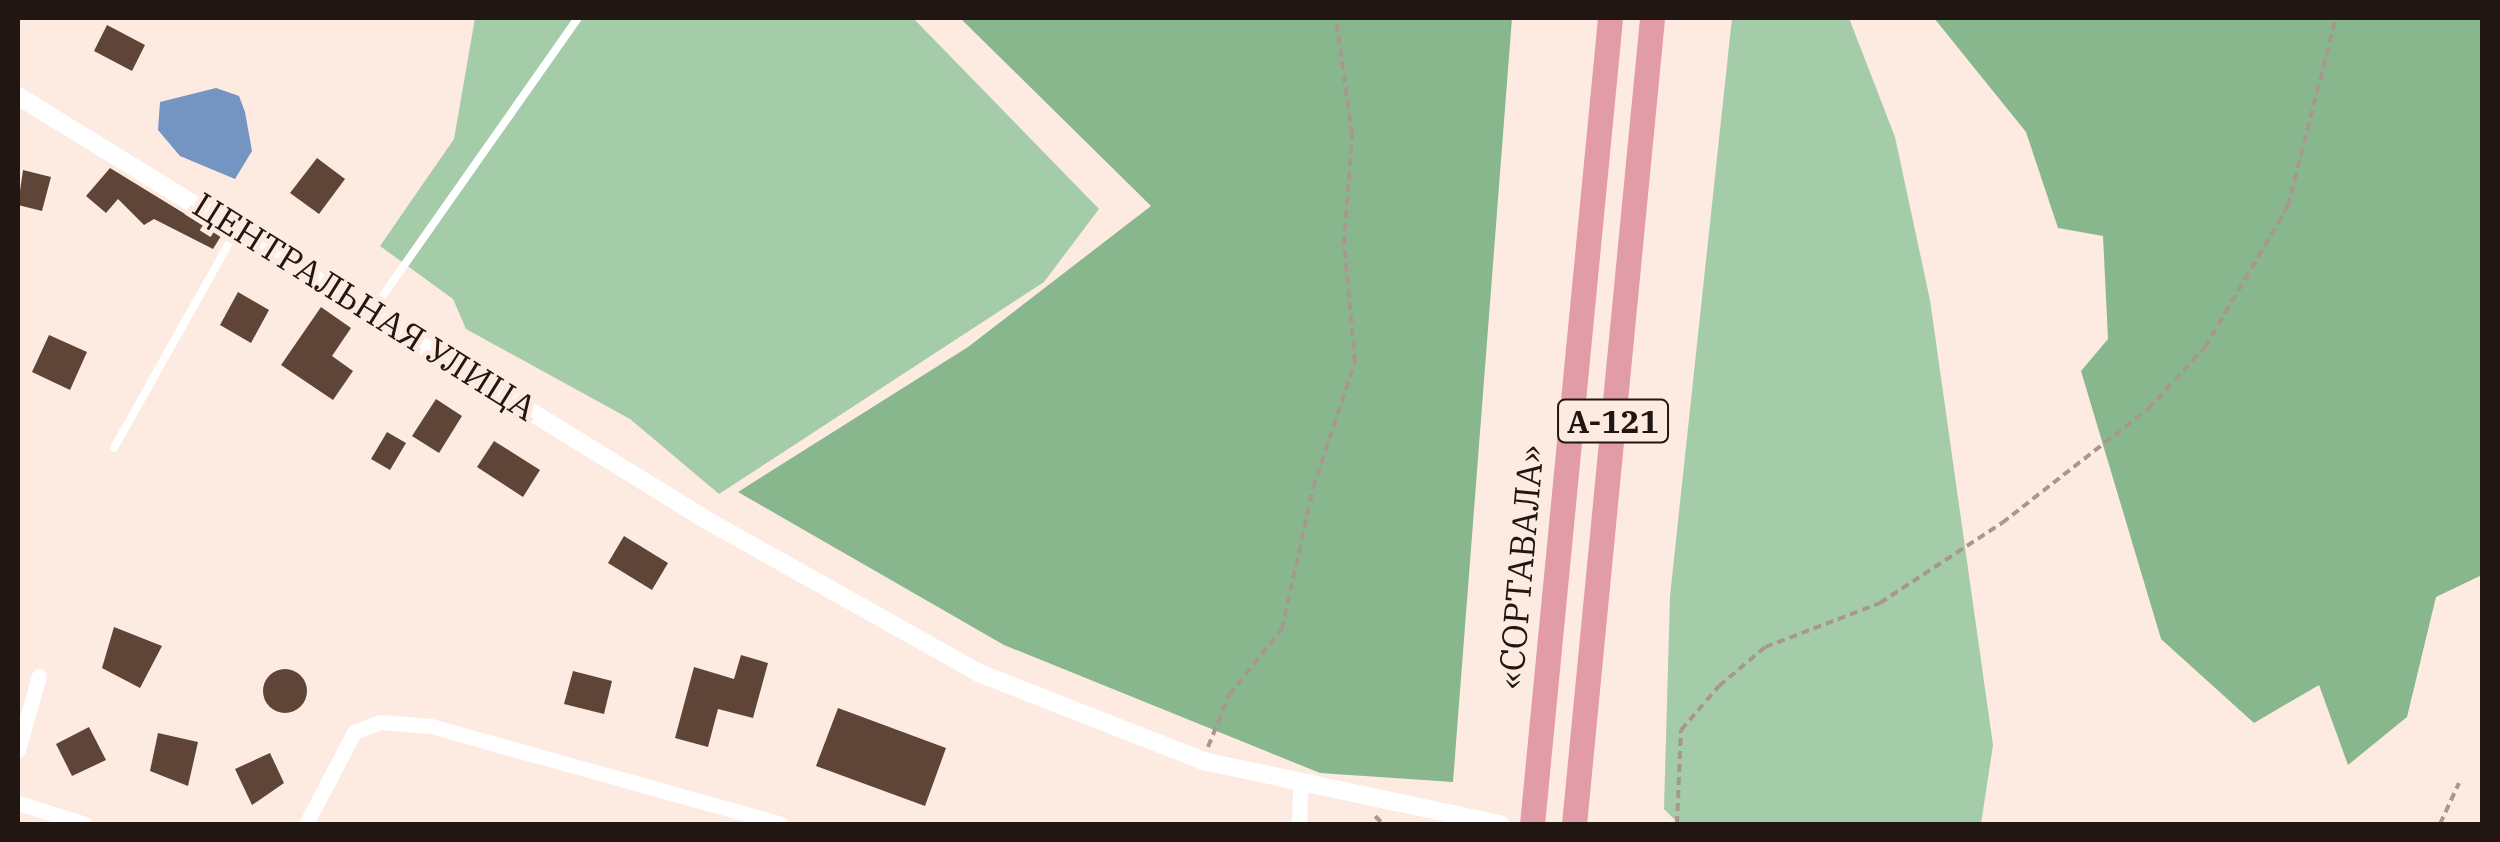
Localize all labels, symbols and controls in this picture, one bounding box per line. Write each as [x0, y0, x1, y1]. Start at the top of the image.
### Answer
street label: ЦЕНТРАЛЬНАЯ УЛИЦА [186, 183, 544, 429]
road number: А-121 [1556, 394, 1670, 448]
street label: «СОРТАВАЛА» [1488, 443, 1552, 691]

